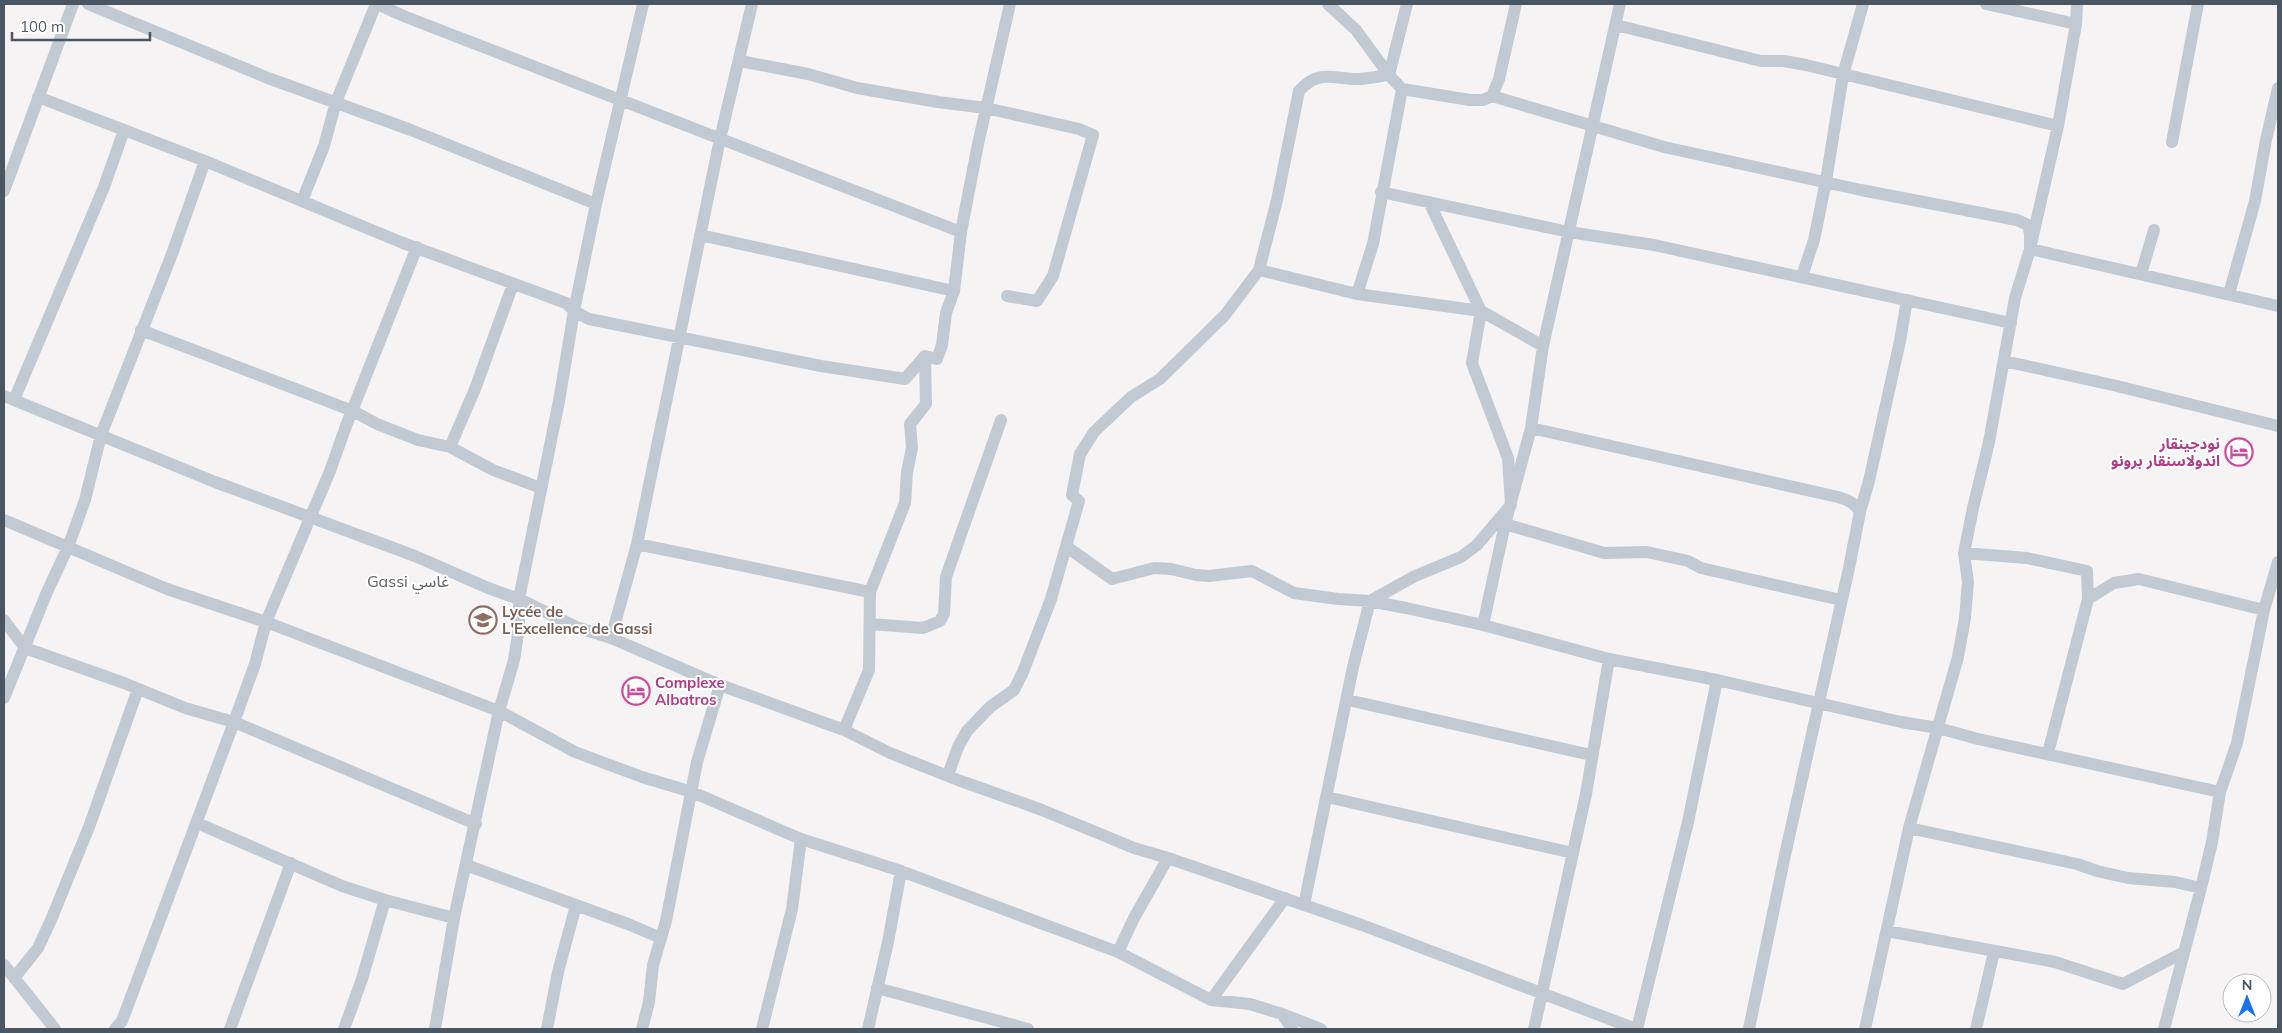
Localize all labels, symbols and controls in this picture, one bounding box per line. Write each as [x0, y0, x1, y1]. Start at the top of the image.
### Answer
scale bar [12, 10, 150, 42]
text: 100 m [20, 17, 64, 36]
place label: نودجينقار اندولاسنقار برونو [2111, 434, 2220, 470]
hotel icon: نودجينقار اندولاسنقار برونو [2224, 437, 2254, 467]
district label: Gassi غاسي [367, 571, 449, 594]
place label: Lycée de L'Excellence de Gassi [502, 602, 652, 638]
school or university icon: Lycée de L'Excellence de Gassi [468, 605, 498, 635]
place label: Complexe Albatros [655, 673, 725, 709]
hotel icon: Complexe Albatros [621, 676, 651, 706]
north arrow [2222, 973, 2272, 1023]
text: N [2242, 976, 2252, 994]

